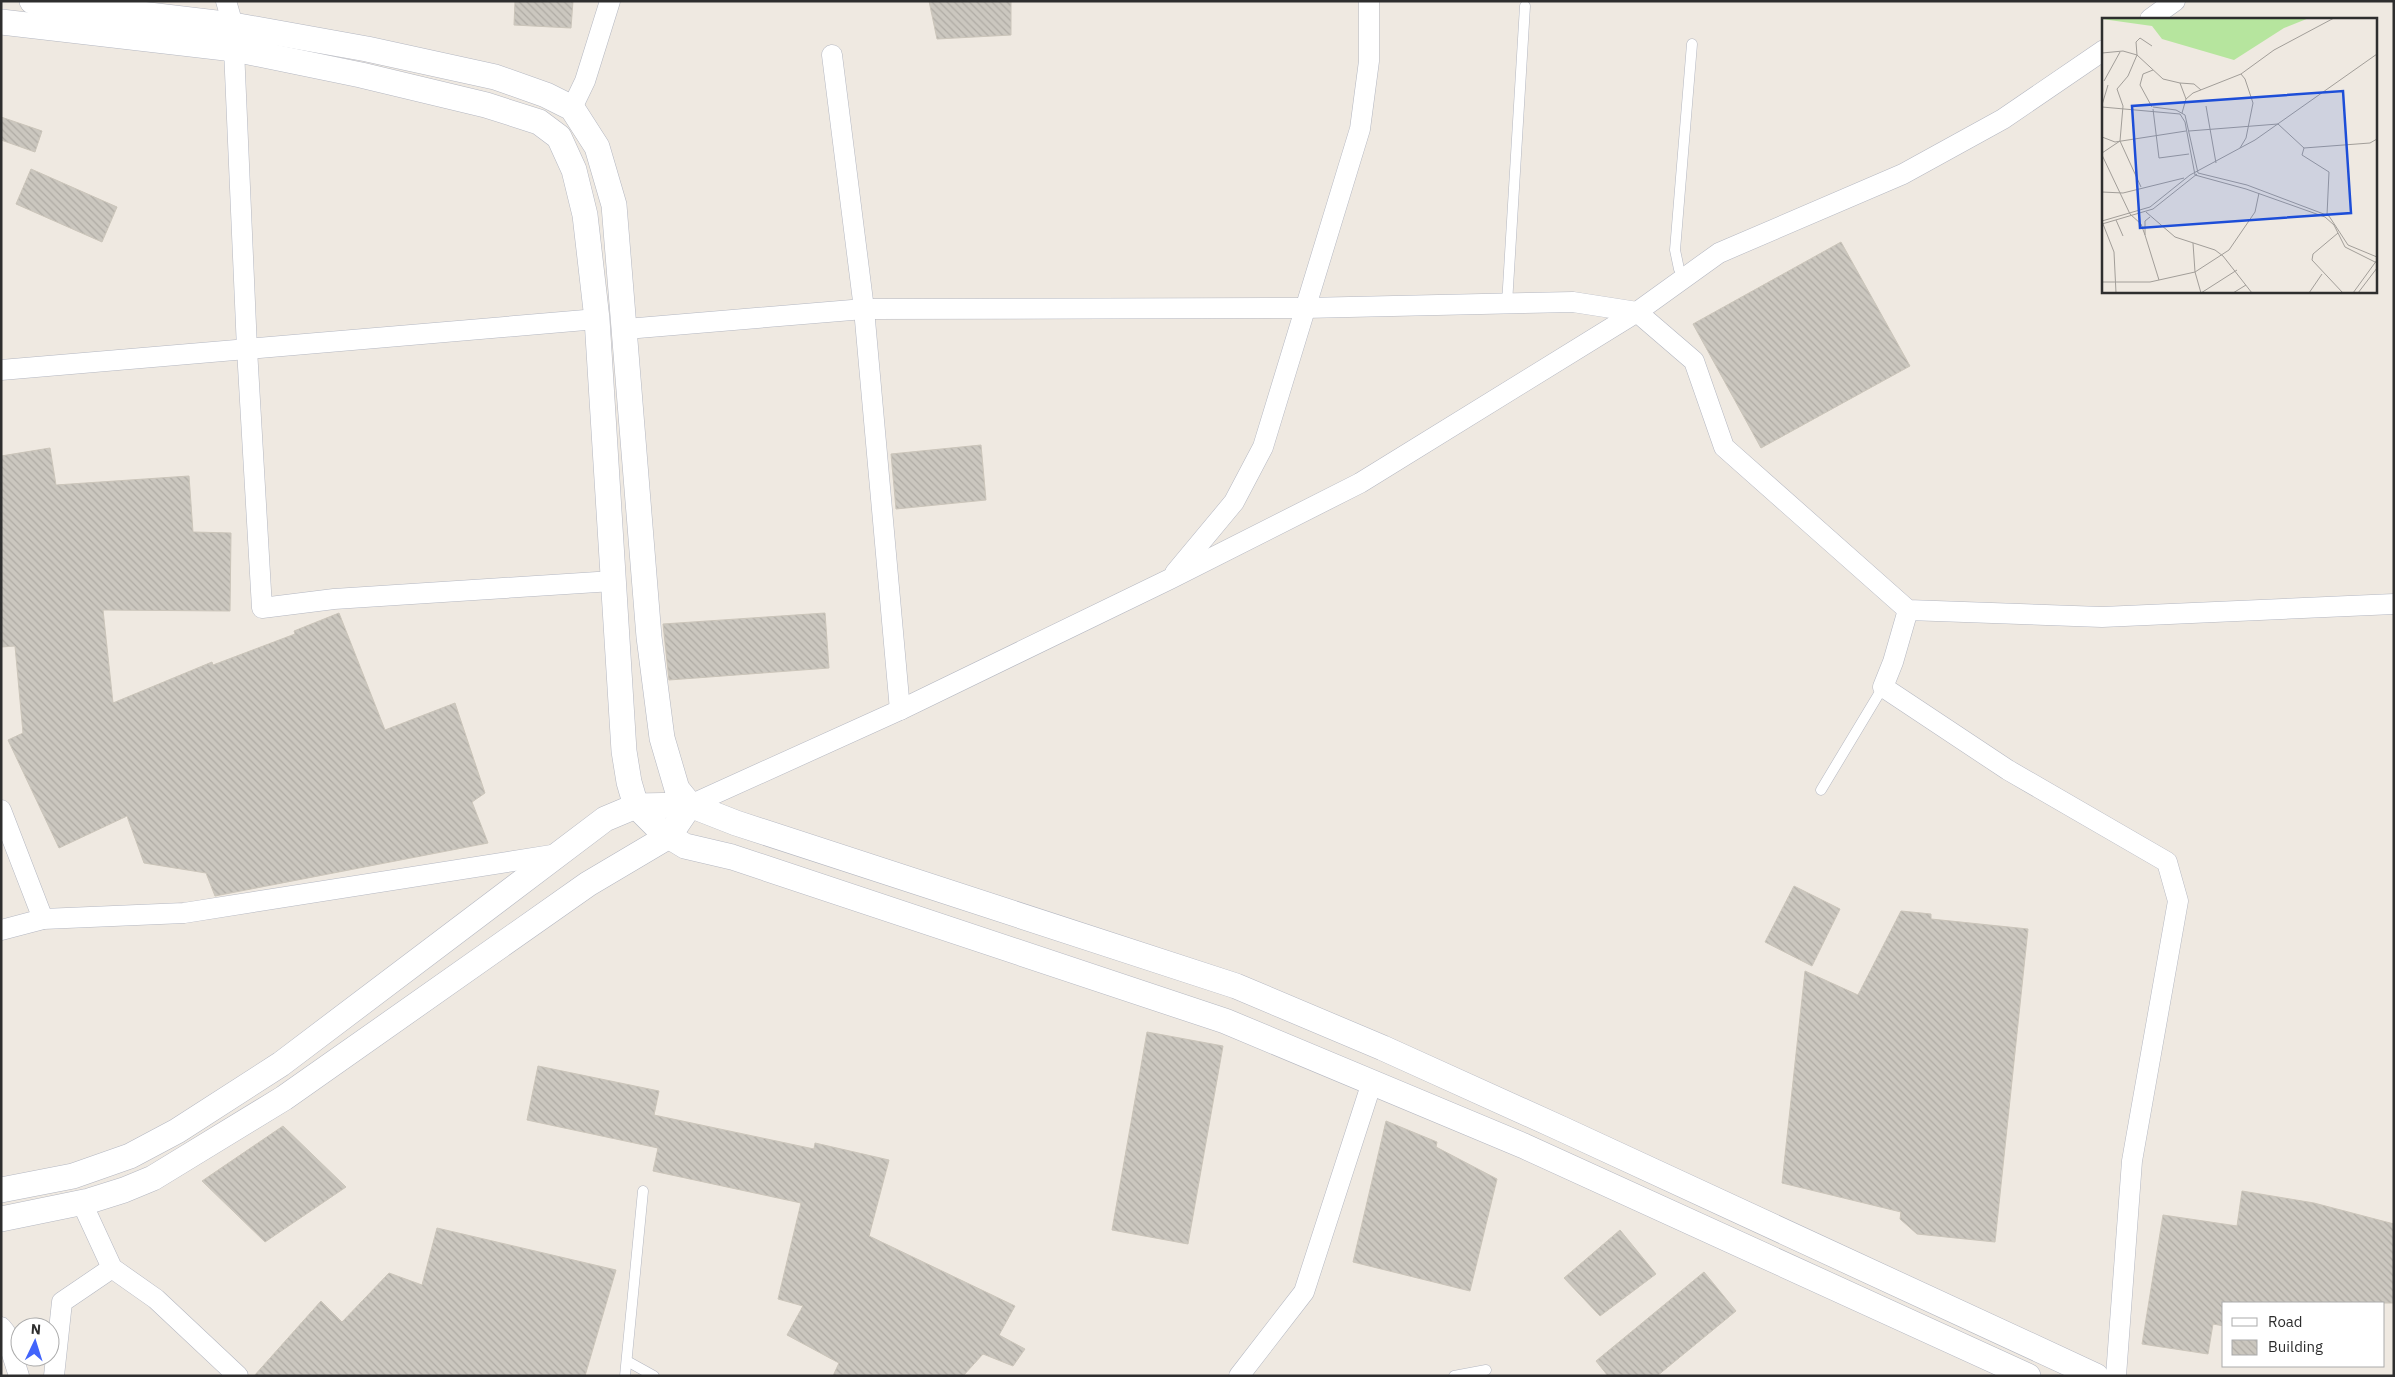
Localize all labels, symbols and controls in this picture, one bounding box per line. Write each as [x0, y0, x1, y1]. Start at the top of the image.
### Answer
inset map [2102, 18, 2378, 292]
legend [2222, 1302, 2385, 1367]
text: Road [2268, 1312, 2303, 1331]
north arrow [10, 1317, 60, 1367]
text: N [30, 1320, 42, 1338]
text: Building [2268, 1337, 2323, 1356]

